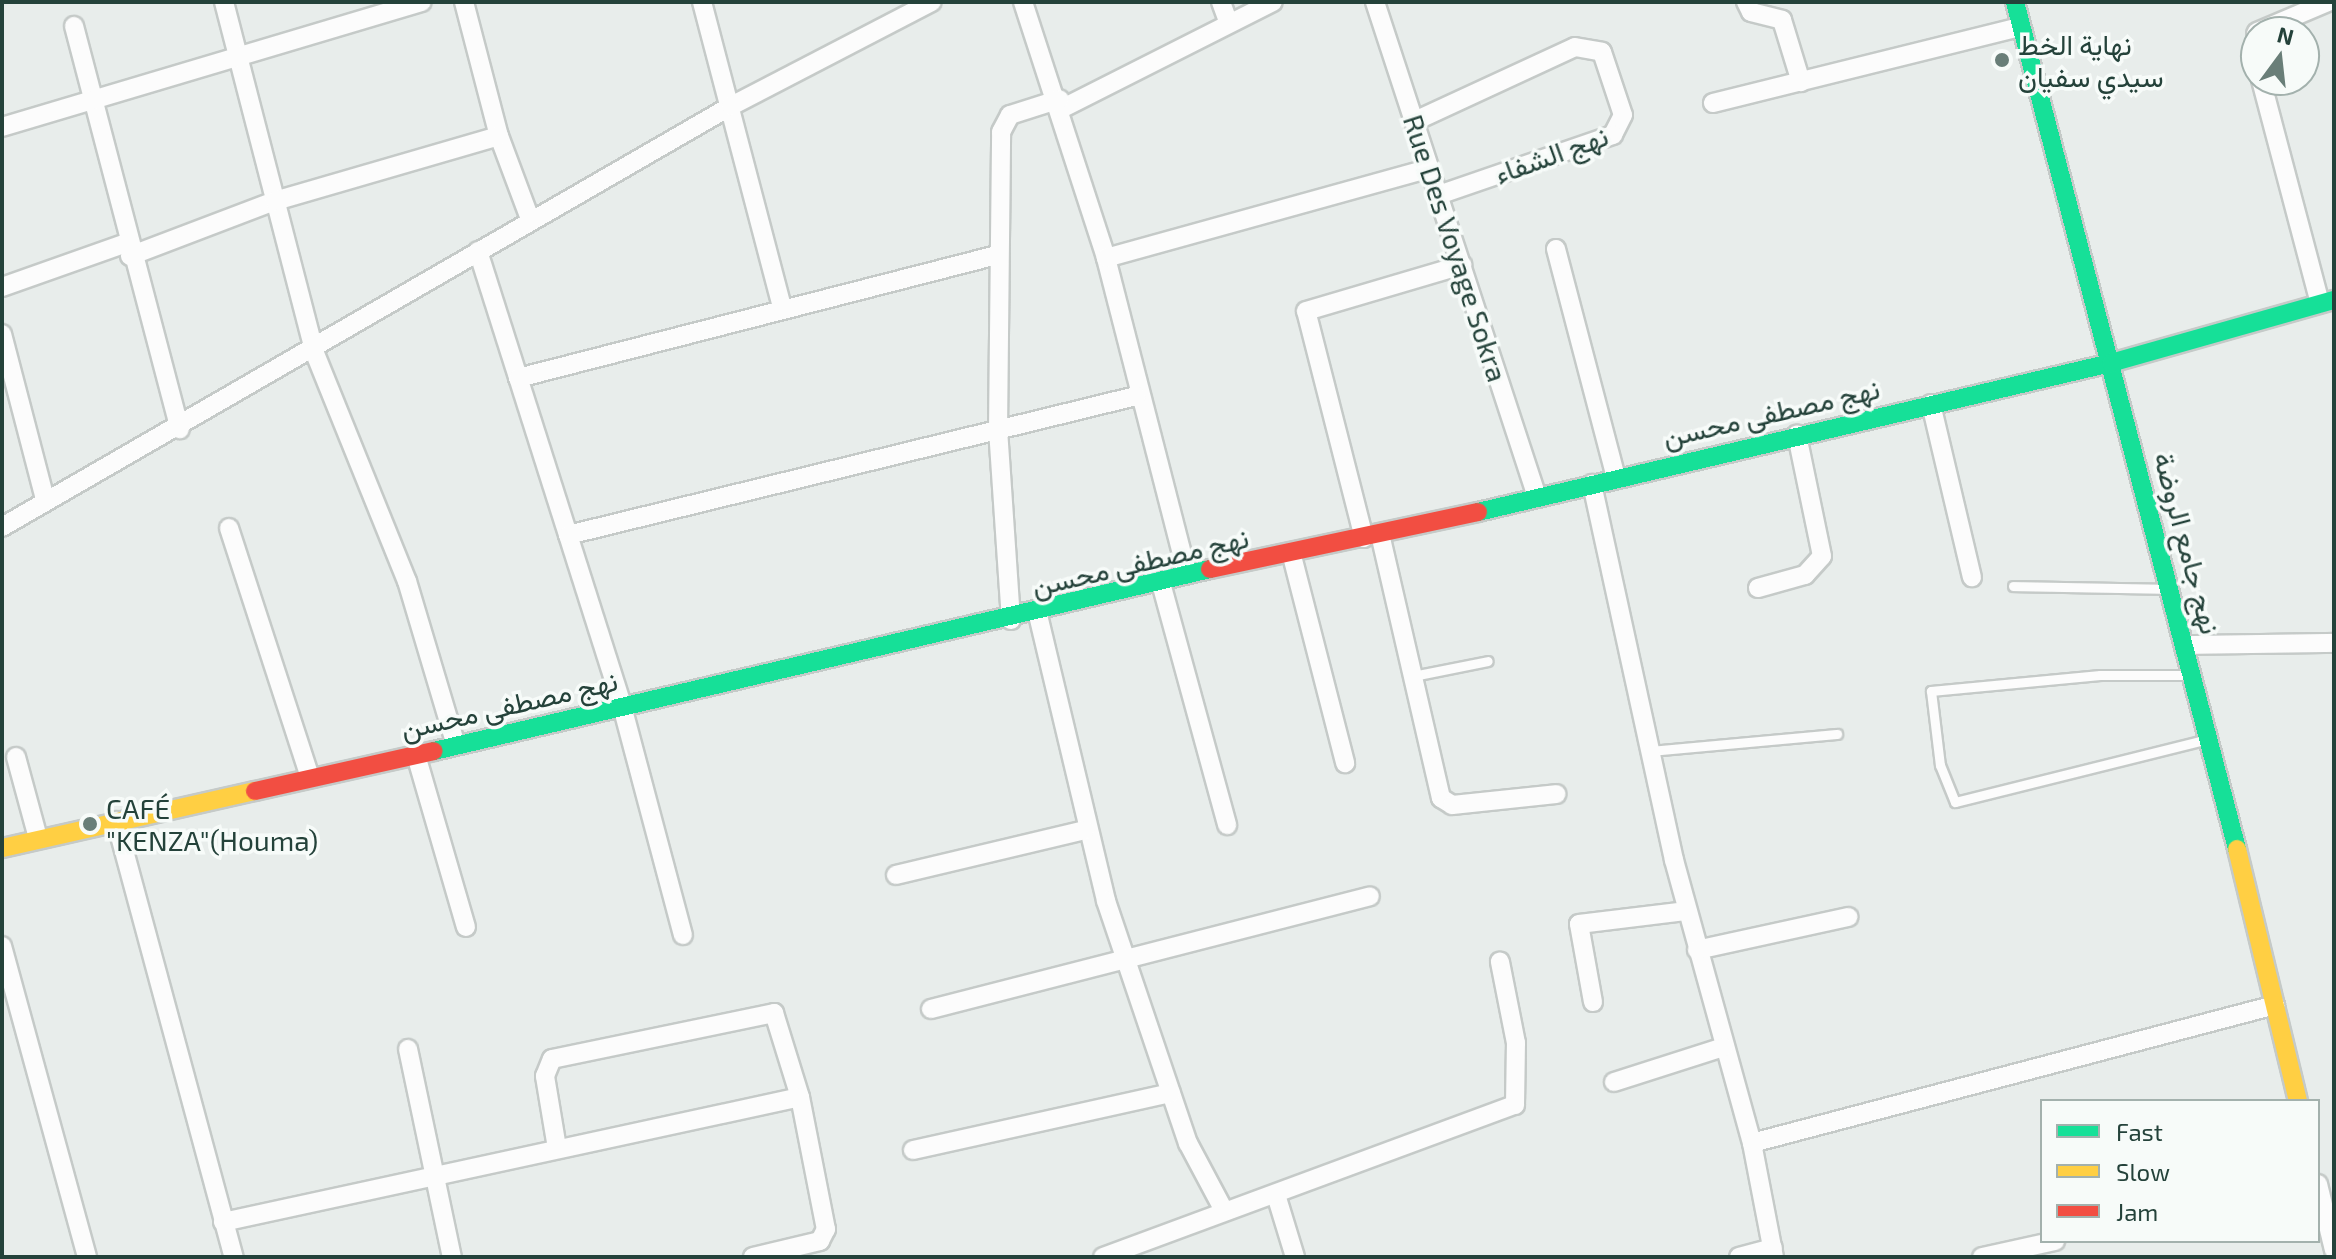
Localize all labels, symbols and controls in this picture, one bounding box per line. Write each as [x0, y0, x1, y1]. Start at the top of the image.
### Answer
north arrow [2240, 16, 2320, 96]
text: N [2275, 20, 2297, 49]
place label: نهاية الخط سيدي سفيان [2018, 27, 2164, 93]
marker: نهاية الخط سيدي سفيان [1993, 51, 2011, 69]
street label: Rue Des Voyage Sokra [1397, 110, 1515, 386]
street label: نهج الشفاء [1490, 118, 1612, 190]
street label: نهج مصطفى محسن [1659, 371, 1883, 453]
street label: نهج جامع الروضة [2148, 448, 2228, 638]
street label: نهج مصطفى محسن [1028, 520, 1252, 602]
street label: نهج مصطفى محسن [397, 663, 621, 745]
place label: CAFÉ "KENZA"(Houma) [106, 791, 318, 857]
marker: CAFÉ "KENZA"(Houma) [81, 815, 99, 833]
legend [2040, 1099, 2320, 1243]
text: Fast [2116, 1117, 2163, 1146]
text: Slow [2116, 1157, 2170, 1186]
text: Jam [2116, 1197, 2158, 1226]

